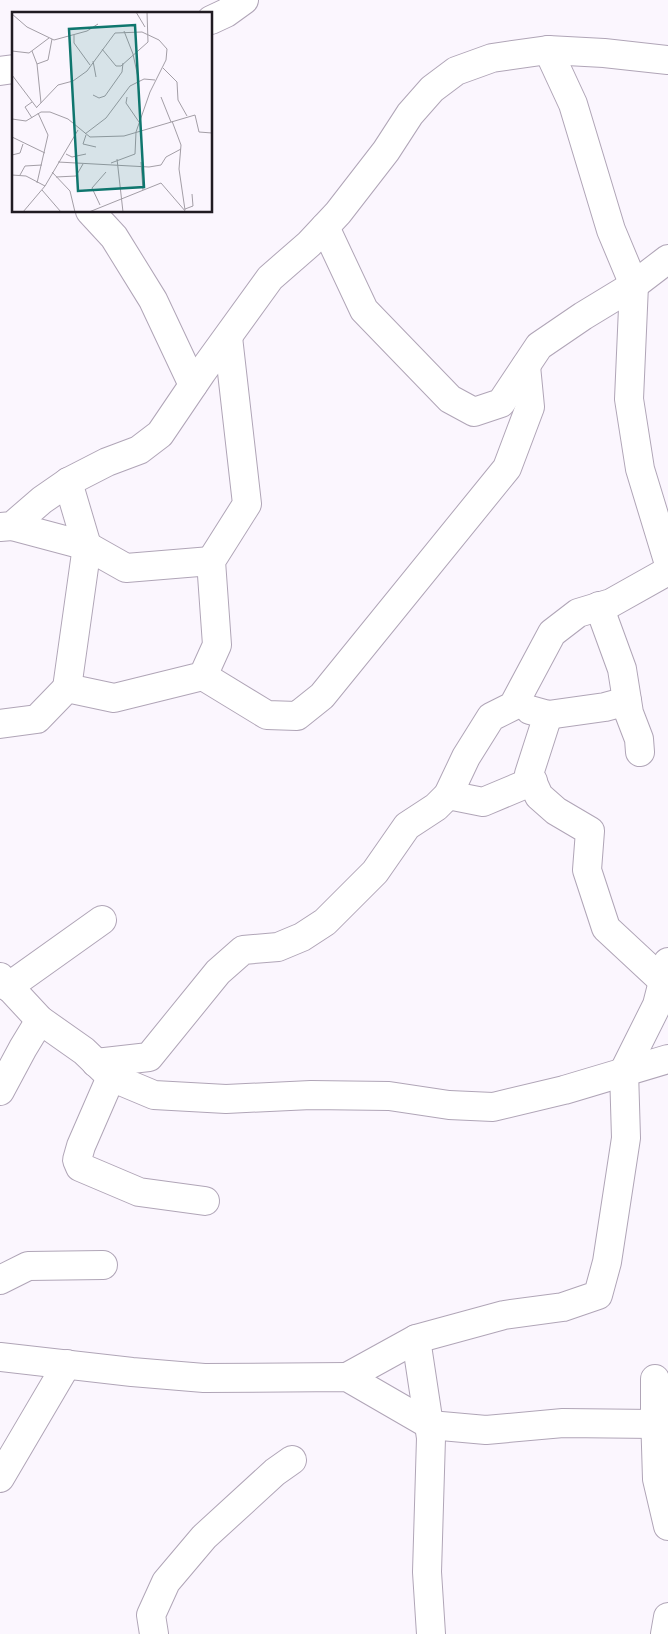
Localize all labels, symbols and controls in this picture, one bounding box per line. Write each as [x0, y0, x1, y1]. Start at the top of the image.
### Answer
inset map [12, 12, 212, 212]

